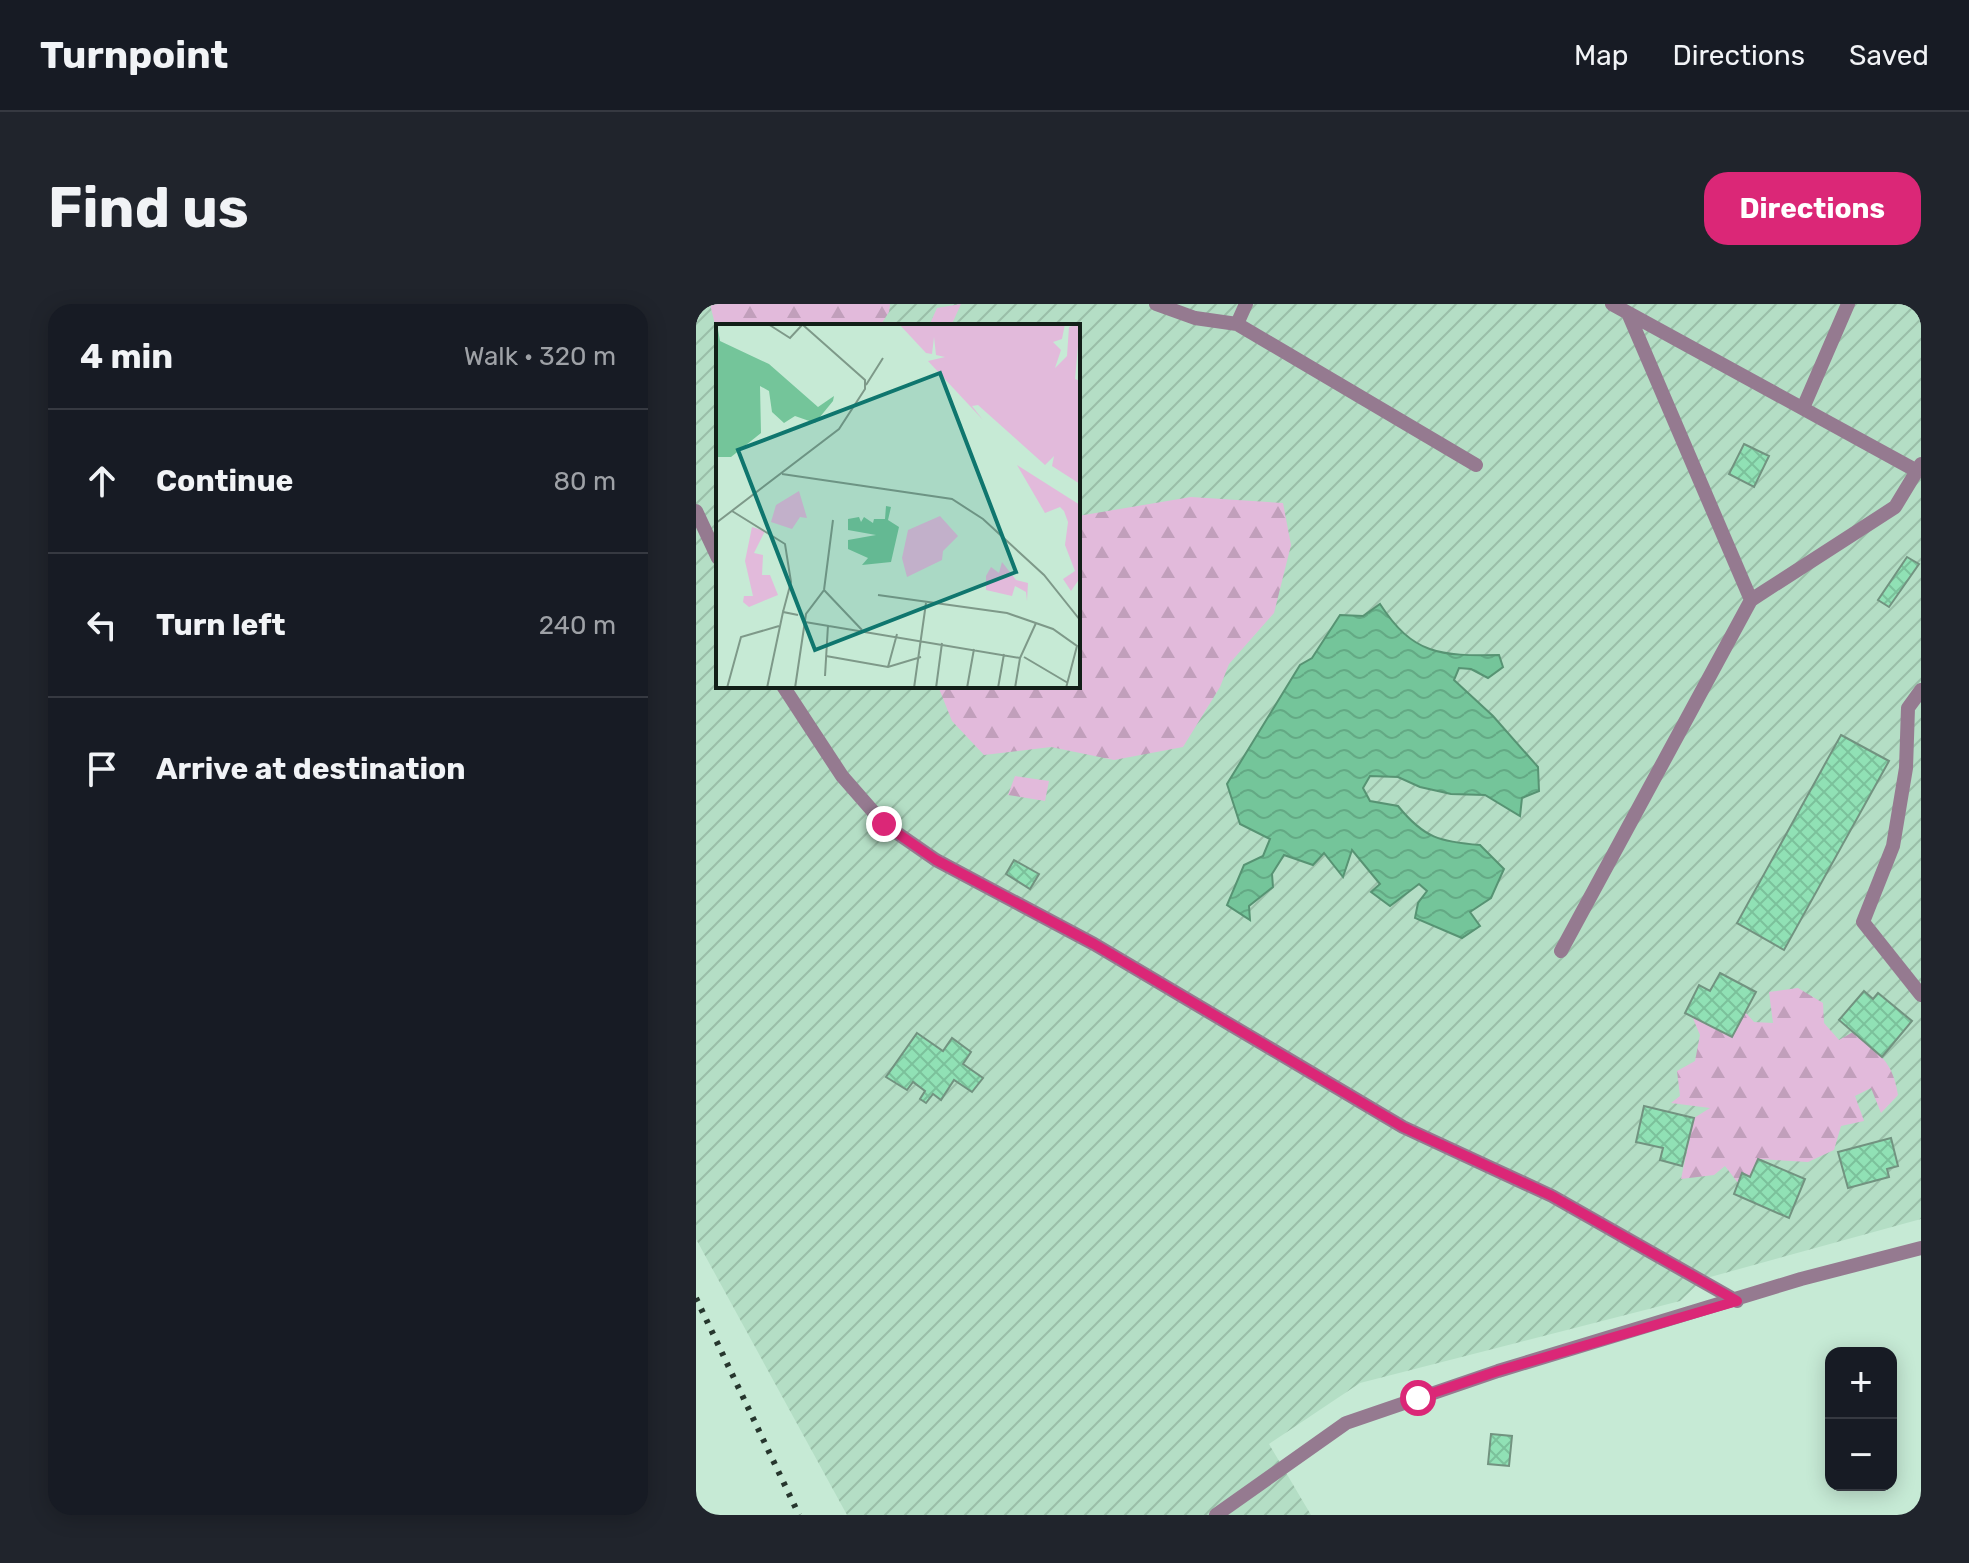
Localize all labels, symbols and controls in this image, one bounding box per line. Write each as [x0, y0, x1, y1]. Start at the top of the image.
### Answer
text: Turnpoint [40, 32, 228, 78]
text: Map [1574, 39, 1628, 72]
text: Directions [1672, 39, 1805, 72]
text: Saved [1849, 39, 1929, 72]
button: Directions [1704, 172, 1921, 245]
text: Find us [48, 175, 249, 241]
inset map [716, 324, 1080, 688]
text: 4 min [80, 336, 173, 377]
text: Walk · 320 m [464, 341, 616, 372]
icon: ahead [80, 459, 124, 503]
text: Continue [156, 463, 293, 499]
text: 80 m [553, 466, 616, 497]
icon: left [80, 603, 124, 647]
text: Turn left [156, 607, 286, 643]
text: 240 m [539, 610, 616, 641]
icon: arrive [80, 747, 124, 791]
text: Arrive at destination [156, 751, 466, 787]
route end [866, 806, 902, 842]
map controls [1825, 1347, 1897, 1491]
button: + [1825, 1347, 1897, 1419]
route start [1400, 1380, 1436, 1416]
button: − [1825, 1419, 1897, 1491]

